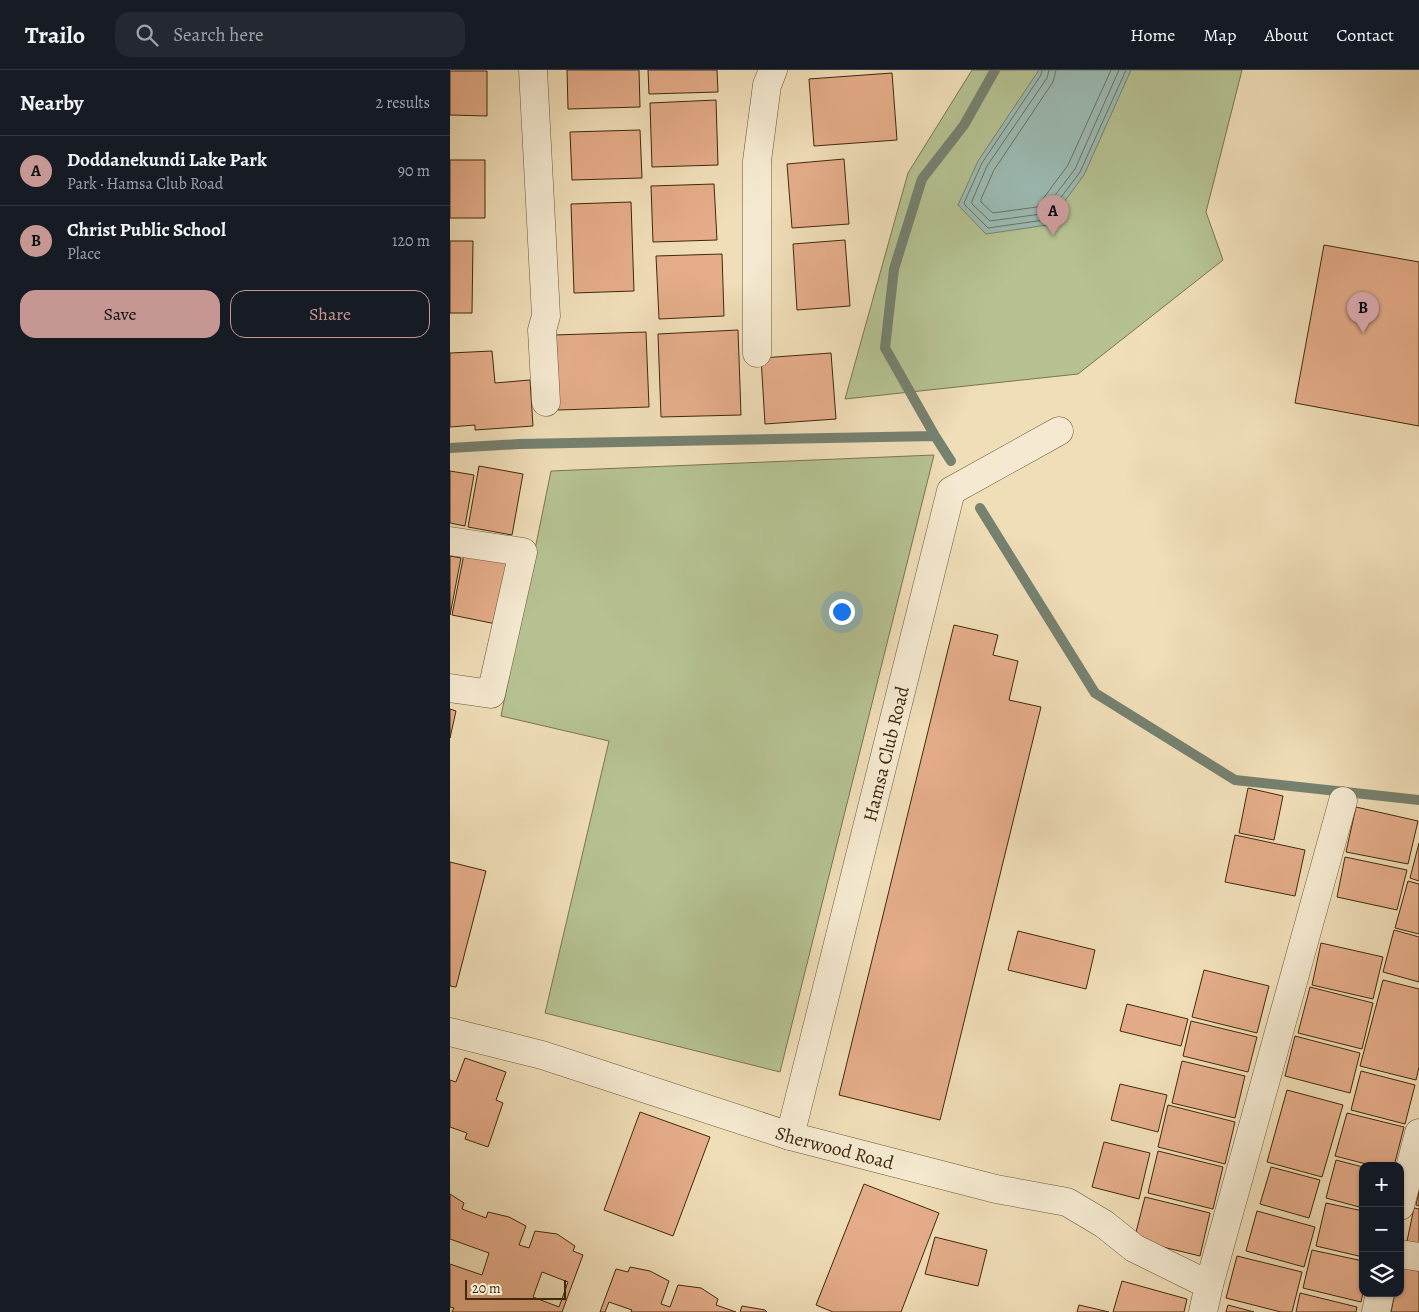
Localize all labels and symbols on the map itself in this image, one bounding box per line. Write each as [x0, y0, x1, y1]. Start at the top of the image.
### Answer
pin: A [1037, 195, 1069, 236]
pin: B [1347, 292, 1379, 333]
your location [829, 599, 855, 625]
street label: Hamsa Club Road [857, 683, 916, 824]
street label: Sherwood Road [772, 1120, 898, 1176]
scale bar [465, 1277, 566, 1300]

